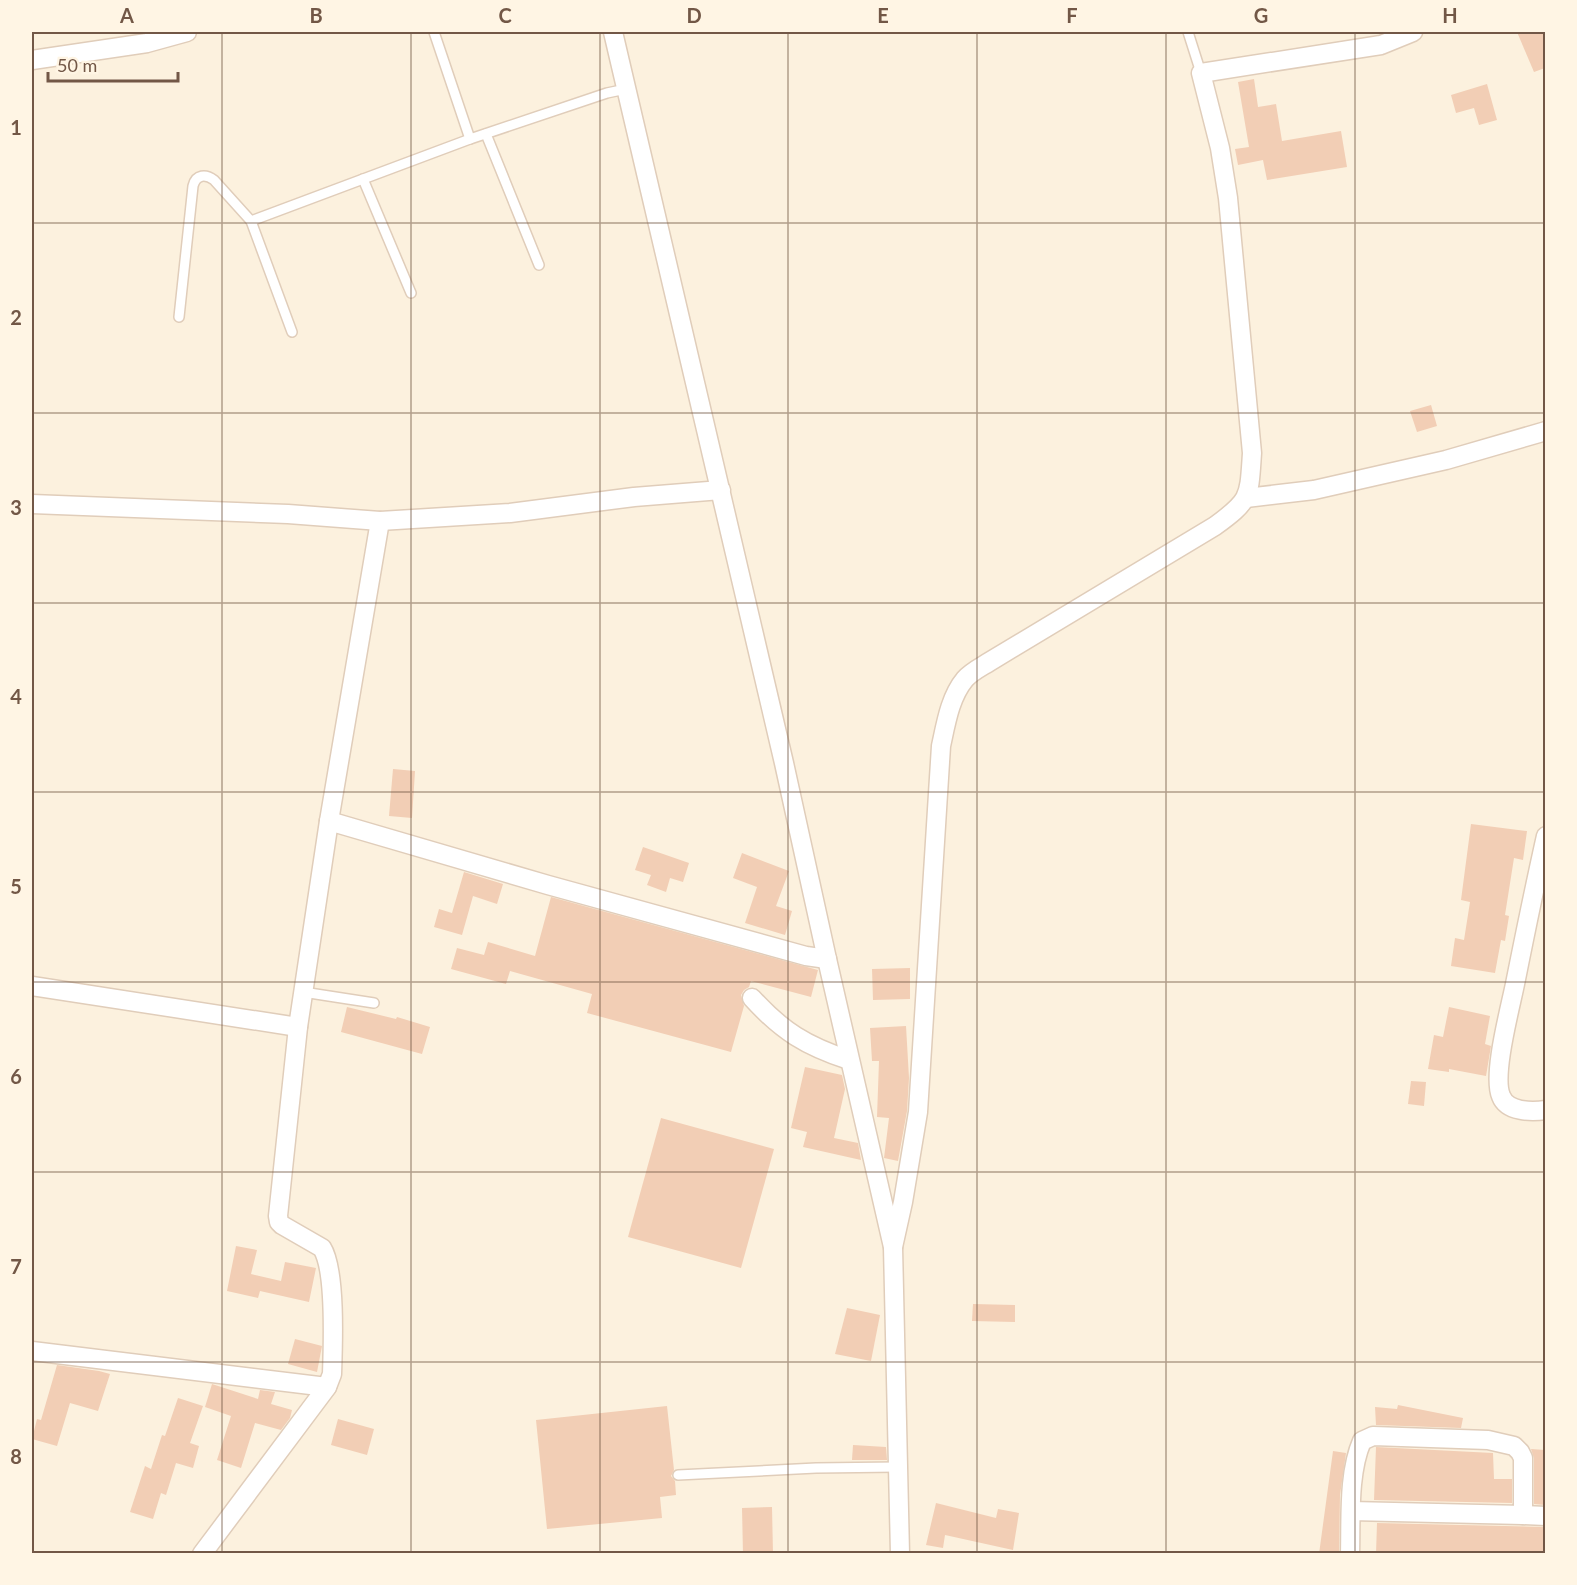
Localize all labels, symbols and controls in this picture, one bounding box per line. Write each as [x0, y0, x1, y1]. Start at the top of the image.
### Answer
text: A [119, 3, 134, 27]
text: B [309, 3, 323, 27]
text: C [498, 3, 512, 27]
text: D [686, 3, 702, 27]
text: E [877, 3, 889, 27]
text: F [1066, 3, 1078, 27]
text: G [1254, 3, 1268, 27]
text: H [1442, 3, 1458, 27]
scale bar [48, 45, 178, 83]
text: 50 m [57, 54, 97, 76]
text: 1 [10, 115, 22, 139]
text: 2 [10, 305, 22, 329]
text: 3 [10, 495, 22, 519]
text: 4 [10, 684, 22, 708]
text: 5 [10, 874, 22, 898]
text: 6 [10, 1064, 22, 1088]
text: 7 [10, 1254, 22, 1278]
text: 8 [10, 1444, 22, 1468]

